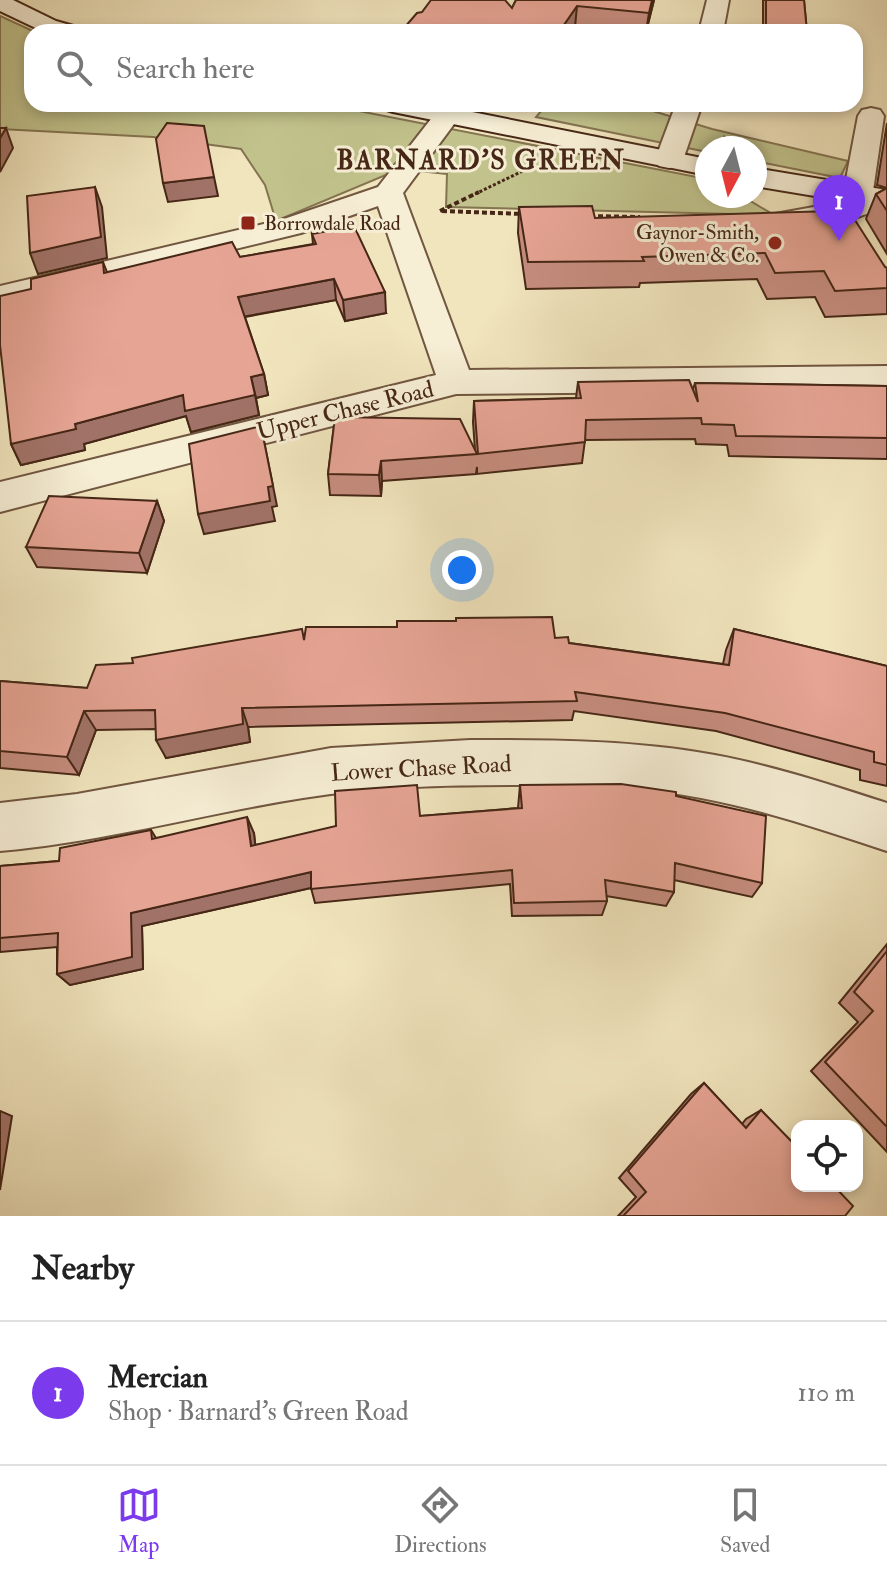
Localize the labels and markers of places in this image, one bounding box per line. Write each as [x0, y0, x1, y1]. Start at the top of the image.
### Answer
pin: 1 [813, 175, 865, 241]
place label: Borrowdale Road [264, 211, 401, 236]
marker: Borrowdale Road [239, 214, 257, 232]
place label: Gaynor-Smith, Owen & Co. [636, 220, 759, 268]
marker: Gaynor-Smith, Owen & Co. [766, 234, 784, 252]

